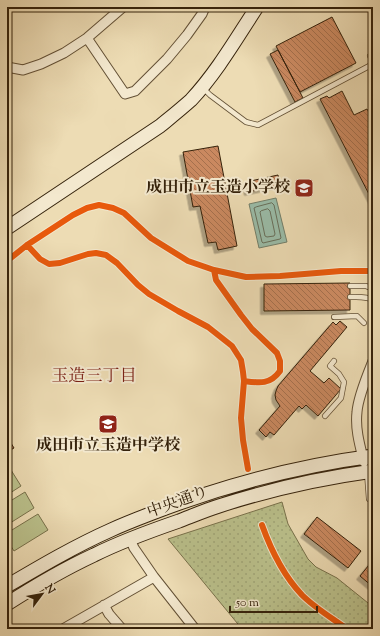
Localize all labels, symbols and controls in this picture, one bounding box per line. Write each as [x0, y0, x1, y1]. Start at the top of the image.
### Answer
place label: 成田市立玉造小学校 [146, 177, 291, 200]
school or university icon: 成田市立玉造小学校 [293, 177, 315, 199]
district label: 玉造三丁目 [52, 365, 137, 389]
school or university icon: 成田市立玉造中学校 [97, 413, 119, 435]
place label: 成田市立玉造中学校 [36, 435, 181, 458]
street label: 中央通り [144, 481, 212, 525]
north arrow [22, 574, 62, 614]
text: N [40, 580, 59, 597]
scale bar [230, 588, 317, 614]
text: 50 m [235, 594, 259, 612]

